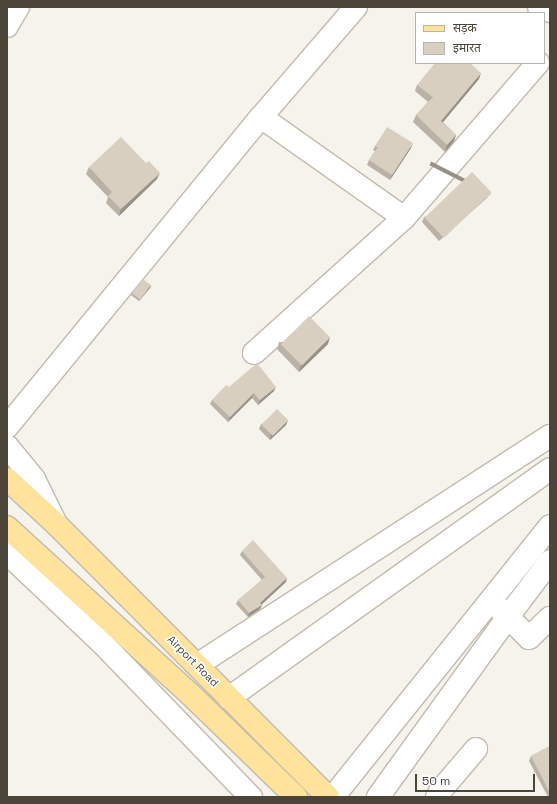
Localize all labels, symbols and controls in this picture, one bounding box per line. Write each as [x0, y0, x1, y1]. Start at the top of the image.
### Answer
legend [415, 12, 545, 64]
text: सड़क [453, 20, 477, 36]
text: इमारत [453, 40, 481, 56]
street label: Airport Road [165, 633, 221, 689]
scale bar [417, 766, 537, 792]
text: 50 m [422, 773, 450, 789]

